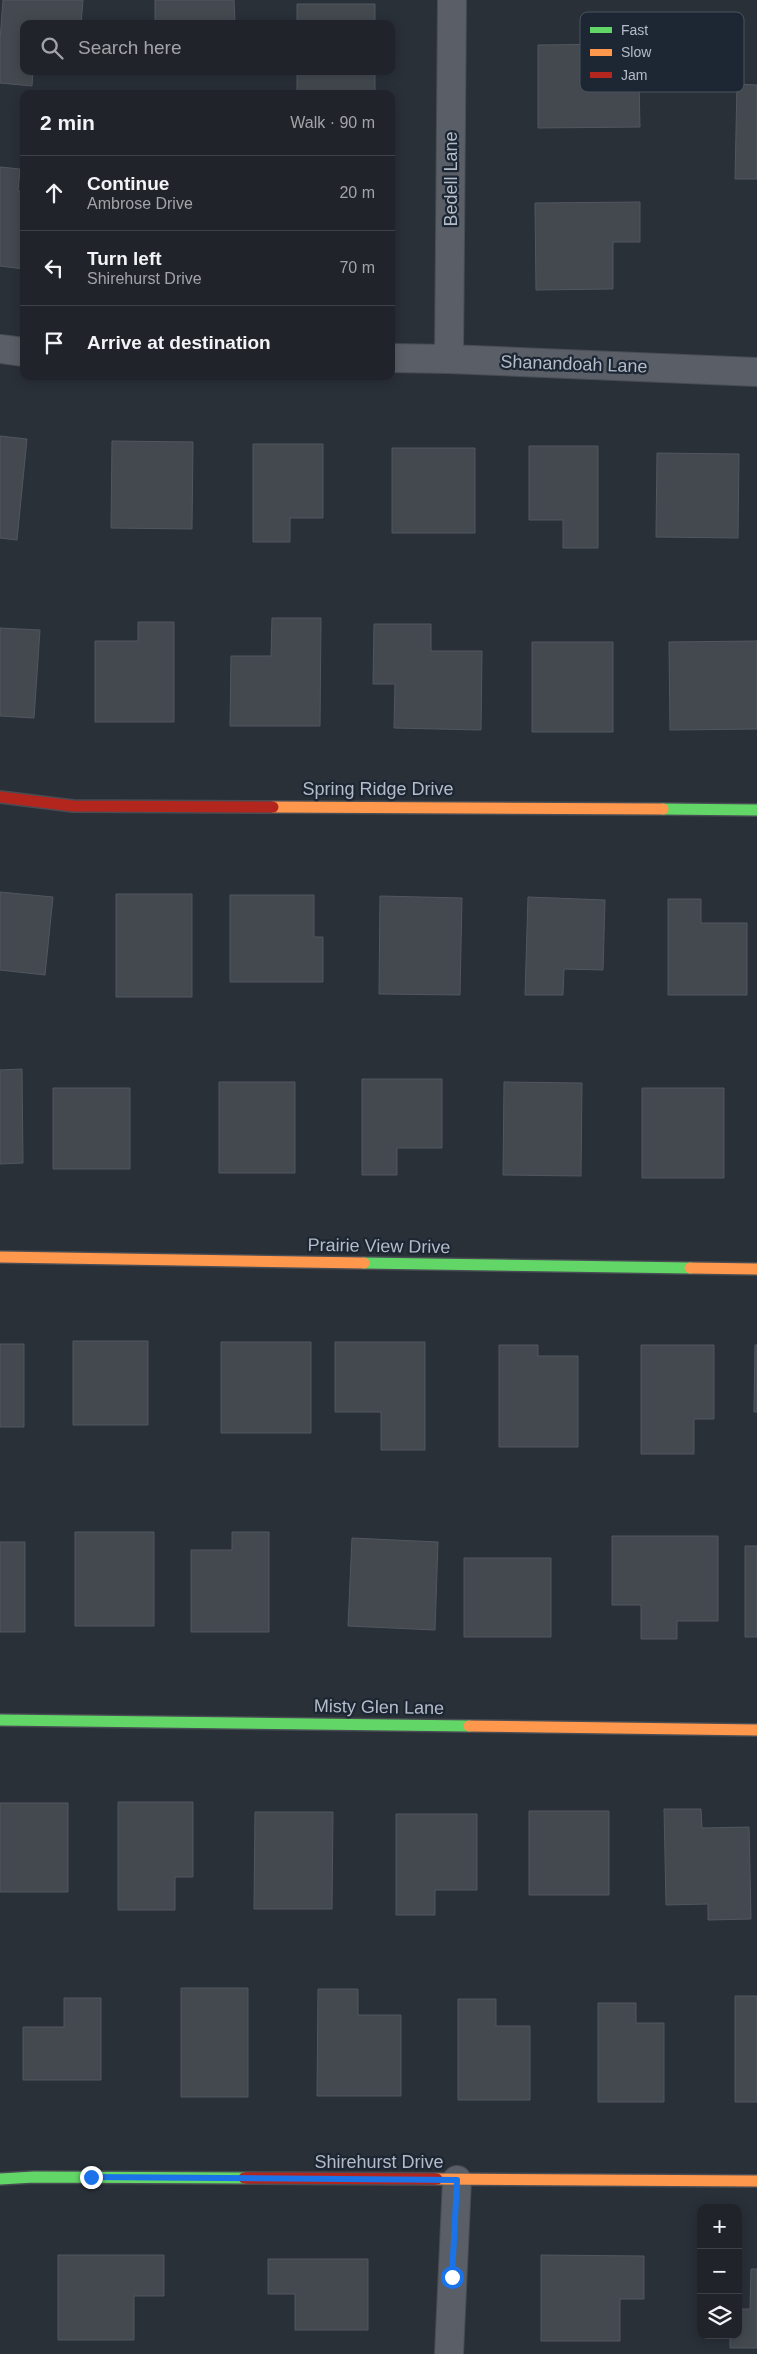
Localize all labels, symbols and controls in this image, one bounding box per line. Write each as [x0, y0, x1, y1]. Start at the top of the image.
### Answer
legend [580, 12, 744, 92]
search box [20, 20, 395, 75]
text: Fast [621, 22, 648, 38]
icon: search [38, 34, 66, 62]
text: Search here [78, 37, 182, 58]
text: Slow [621, 44, 652, 60]
text: Jam [621, 67, 647, 83]
text: 2 min [40, 111, 95, 134]
text: Walk · 90 m [290, 114, 375, 131]
street label: Bedell Lane [441, 131, 461, 227]
text: Continue [87, 173, 169, 194]
icon: ahead [40, 179, 68, 207]
text: 20 m [339, 184, 375, 201]
text: Ambrose Drive [87, 195, 193, 212]
text: Turn left [87, 248, 162, 269]
icon: left [40, 254, 68, 282]
text: 70 m [339, 259, 375, 276]
text: Shirehurst Drive [87, 270, 202, 287]
icon: arrive [40, 329, 68, 357]
text: Arrive at destination [87, 332, 271, 353]
street label: Shanandoah Lane [500, 351, 648, 377]
street label: Spring Ridge Drive [302, 779, 454, 799]
street label: Prairie View Drive [307, 1235, 451, 1257]
street label: Misty Glen Lane [314, 1696, 444, 1718]
street label: Shirehurst Drive [314, 2152, 444, 2172]
route end [80, 2166, 103, 2189]
map controls [697, 2204, 742, 2339]
button: + [697, 2204, 742, 2249]
button: − [697, 2249, 742, 2294]
route start [441, 2266, 464, 2289]
button: layers [697, 2294, 742, 2339]

